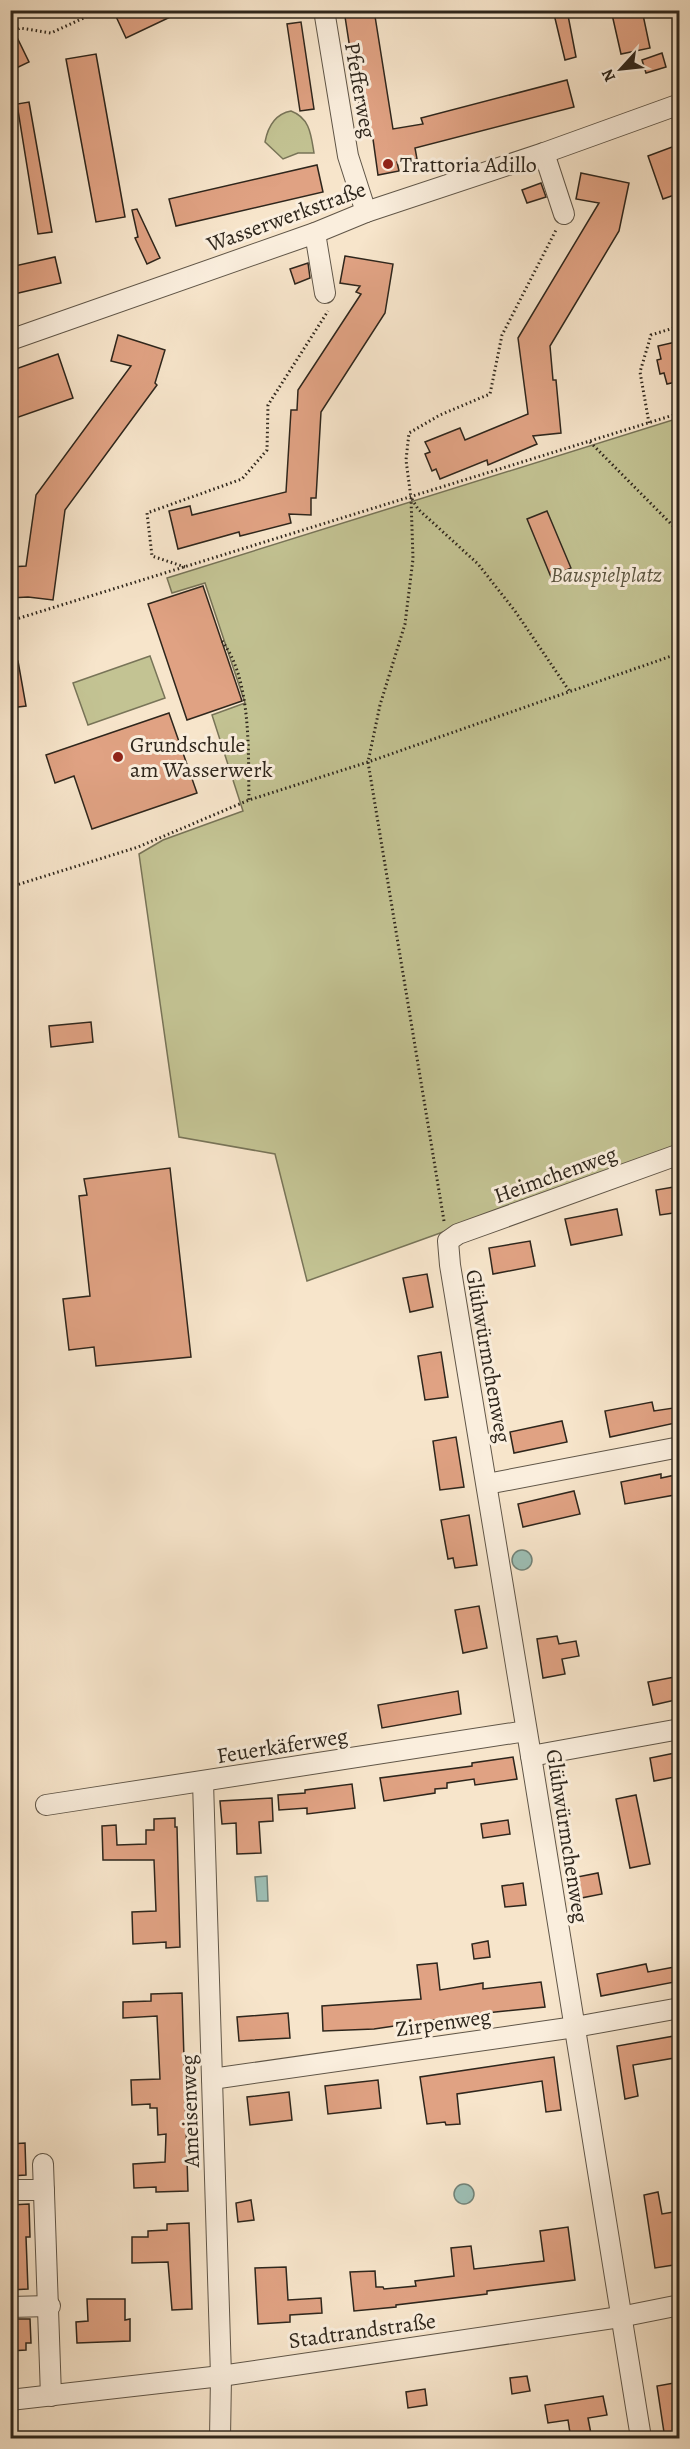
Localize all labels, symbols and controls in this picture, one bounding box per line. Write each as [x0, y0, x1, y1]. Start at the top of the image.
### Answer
north arrow [591, 39, 651, 99]
street label: Pfefferweg [337, 40, 383, 140]
text: N [596, 65, 621, 86]
place label: Trattoria Adillo [400, 150, 537, 180]
marker: Trattoria Adillo [381, 157, 395, 171]
street label: Wasserwerkstraße [202, 174, 370, 260]
park label: Bauspielplatz [550, 560, 662, 590]
place label: Grundschule am Wasserwerk [130, 730, 273, 785]
marker: Grundschule am Wasserwerk [111, 750, 125, 764]
street label: Heimchenweg [490, 1139, 621, 1211]
street label: Glühwürmchenweg [458, 1267, 518, 1445]
street label: Feuerkäferweg [214, 1721, 350, 1771]
street label: Glühwürmchenweg [538, 1747, 596, 1925]
street label: Zirpenweg [393, 2001, 493, 2045]
street label: Ameisenweg [173, 2054, 207, 2169]
street label: Stadtrandstraße [287, 2306, 438, 2356]

